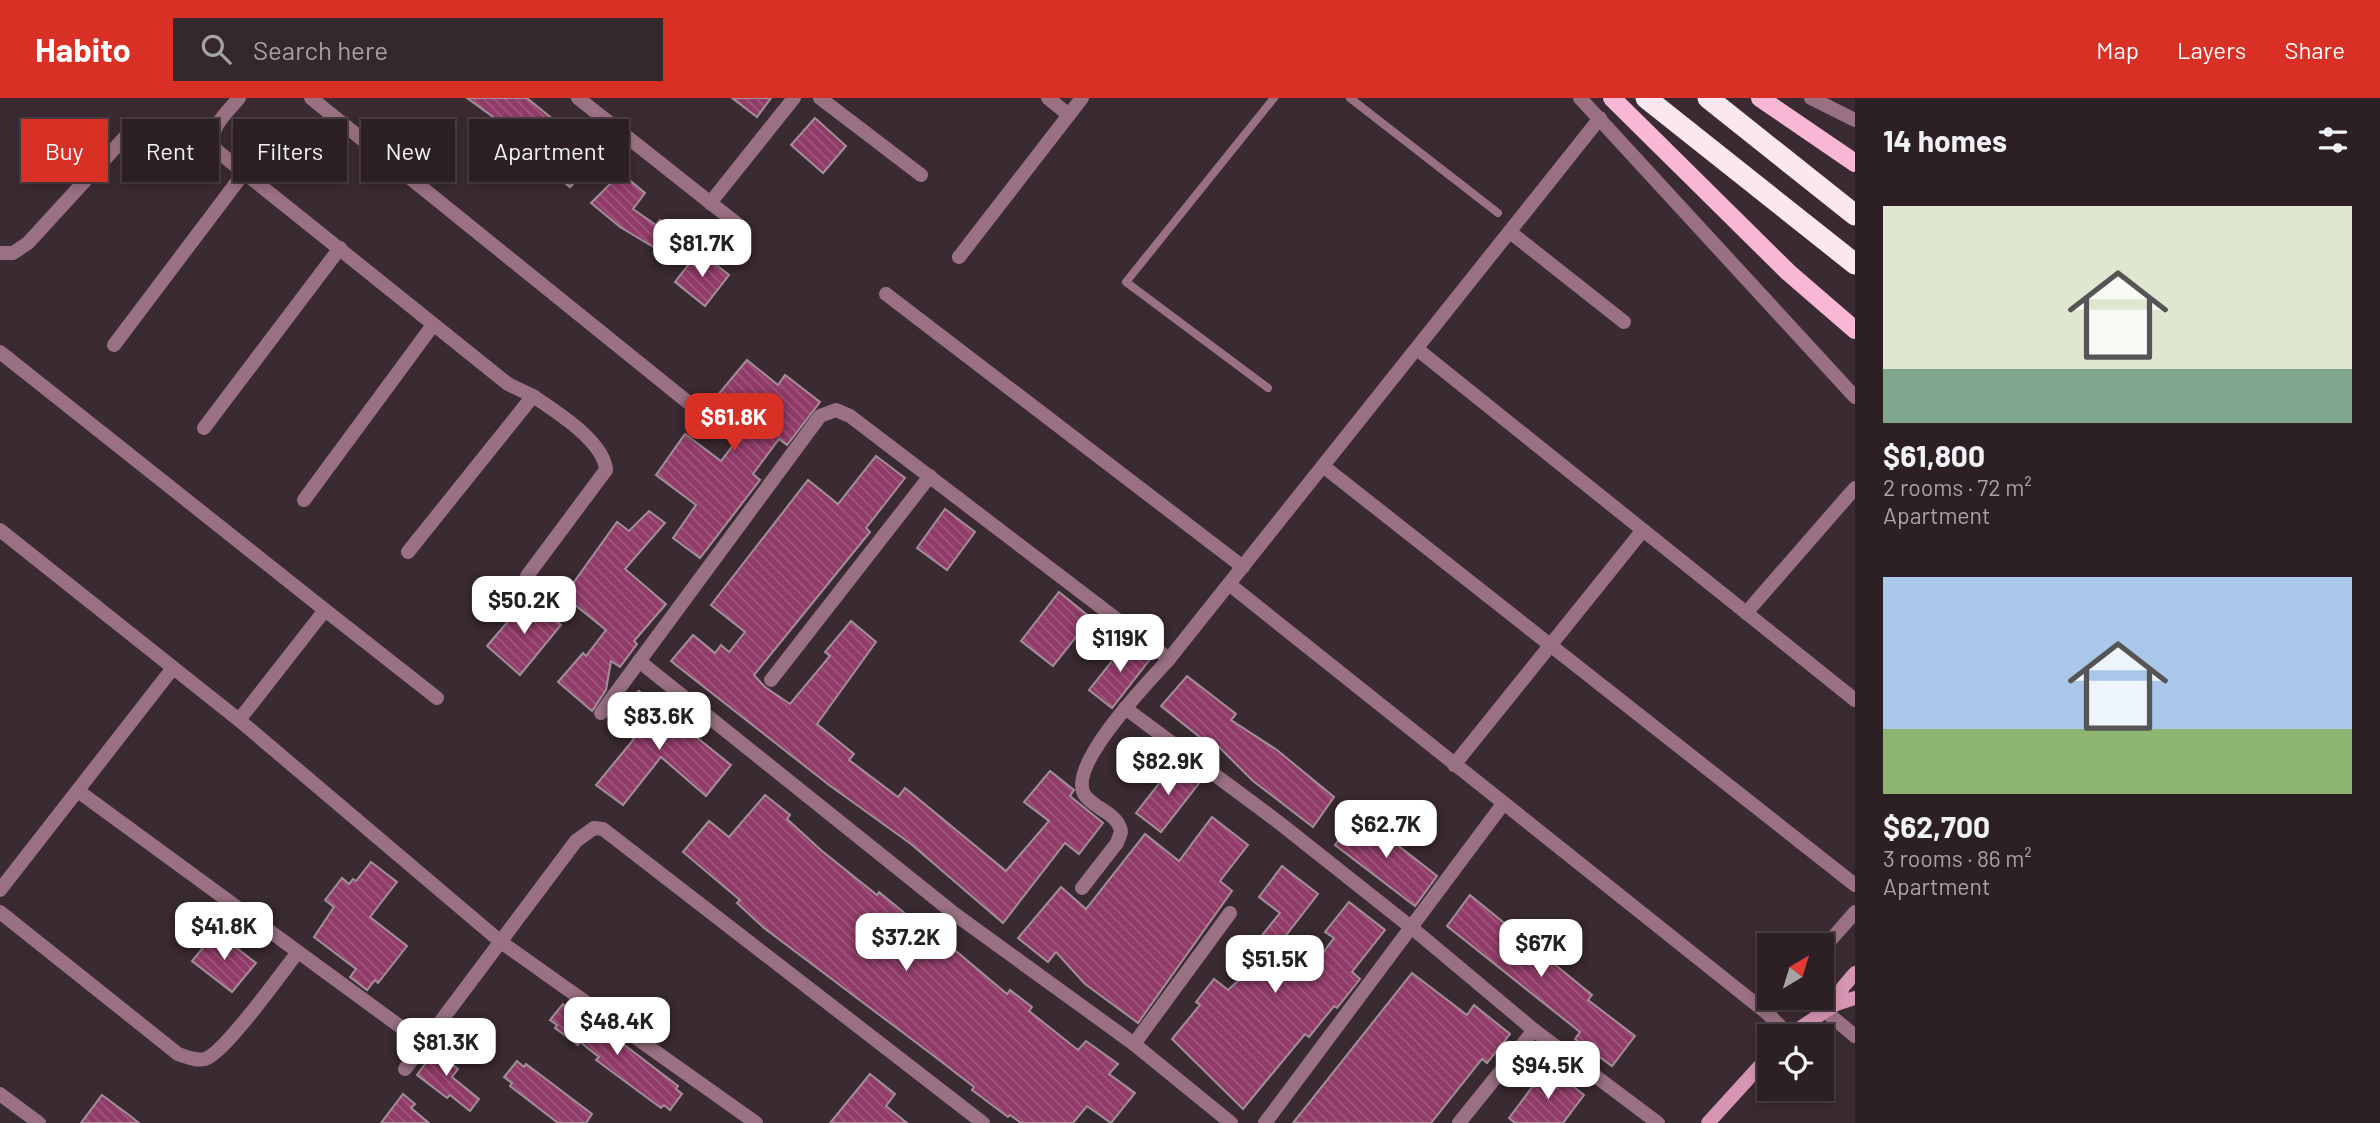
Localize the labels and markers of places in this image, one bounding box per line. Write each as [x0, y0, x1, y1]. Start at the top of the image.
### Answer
pin: $81.7K [645, 220, 759, 279]
pin: $61.8K [677, 394, 791, 453]
pin: $50.2K [467, 576, 581, 636]
pin: $119K [1071, 614, 1169, 674]
pin: $83.6K [602, 692, 716, 752]
pin: $82.9K [1111, 738, 1225, 797]
pin: $62.7K [1329, 800, 1443, 860]
pin: $41.8K [167, 902, 281, 962]
pin: $37.2K [849, 914, 963, 973]
pin: $67K [1500, 920, 1582, 979]
pin: $51.5K [1218, 936, 1332, 995]
pin: $48.4K [560, 998, 674, 1057]
pin: $81.3K [389, 1018, 503, 1078]
pin: $94.5K [1491, 1042, 1605, 1101]

